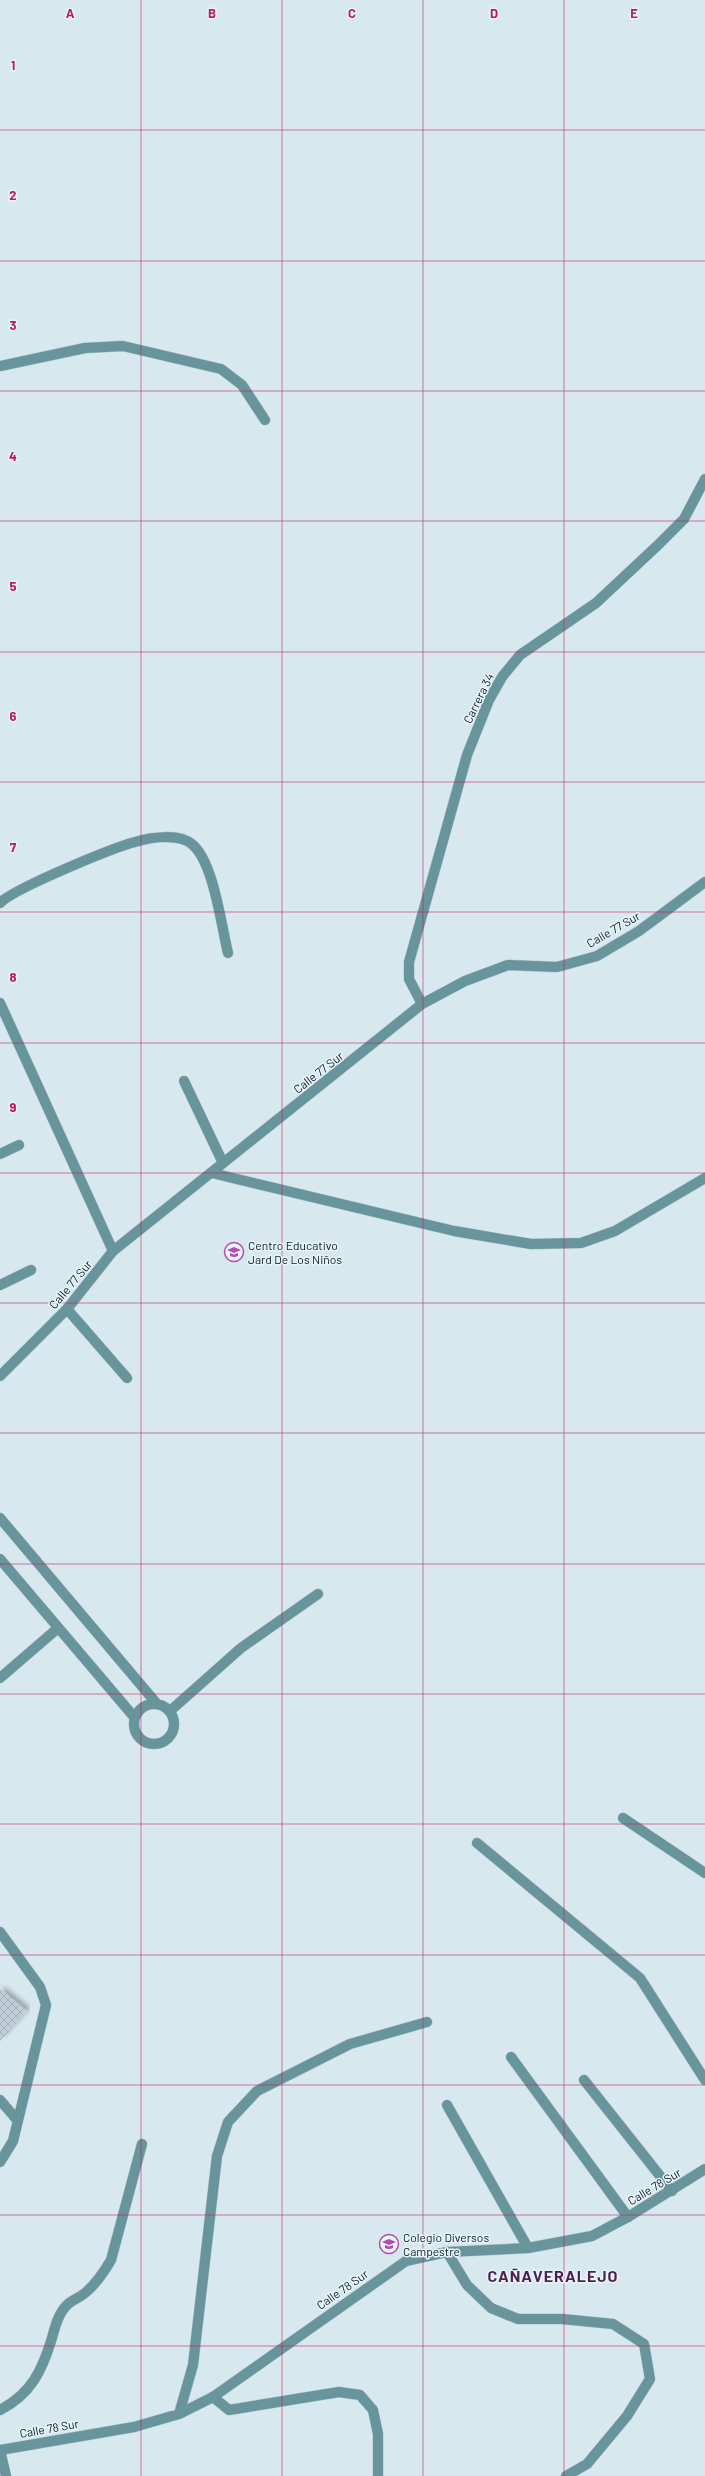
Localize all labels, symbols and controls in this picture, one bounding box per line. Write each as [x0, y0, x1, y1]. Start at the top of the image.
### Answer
text: A [66, 5, 75, 21]
text: B [208, 5, 216, 21]
text: C [348, 5, 356, 21]
text: D [490, 5, 498, 21]
text: E [630, 5, 638, 21]
text: 1 [11, 57, 15, 73]
text: 2 [9, 187, 17, 203]
text: 3 [9, 317, 17, 333]
text: 4 [9, 448, 17, 464]
text: 5 [9, 578, 17, 594]
street label: Carrera 34 [460, 671, 496, 725]
text: 6 [10, 708, 17, 724]
text: 7 [10, 839, 17, 855]
street label: Calle 77 Sur [584, 908, 643, 950]
text: 8 [9, 969, 17, 985]
street label: Calle 77 Sur [290, 1048, 346, 1096]
text: 9 [10, 1099, 17, 1115]
place label: Centro Educativo Jard De Los Niños [248, 1238, 342, 1266]
school or university icon: Centro Educativo Jard De Los Niños [223, 1241, 245, 1263]
street label: Calle 77 Sur [46, 1256, 95, 1311]
street label: Calle 78 Sur [625, 2164, 684, 2207]
place label: Colegio Diversos Campestre [403, 2230, 489, 2258]
school or university icon: Colegio Diversos Campestre [378, 2233, 400, 2255]
street label: Calle 78 Sur [313, 2266, 371, 2312]
district label: CAÑAVERALEJO [488, 2266, 618, 2285]
street label: Calle 78 Sur [18, 2416, 80, 2440]

